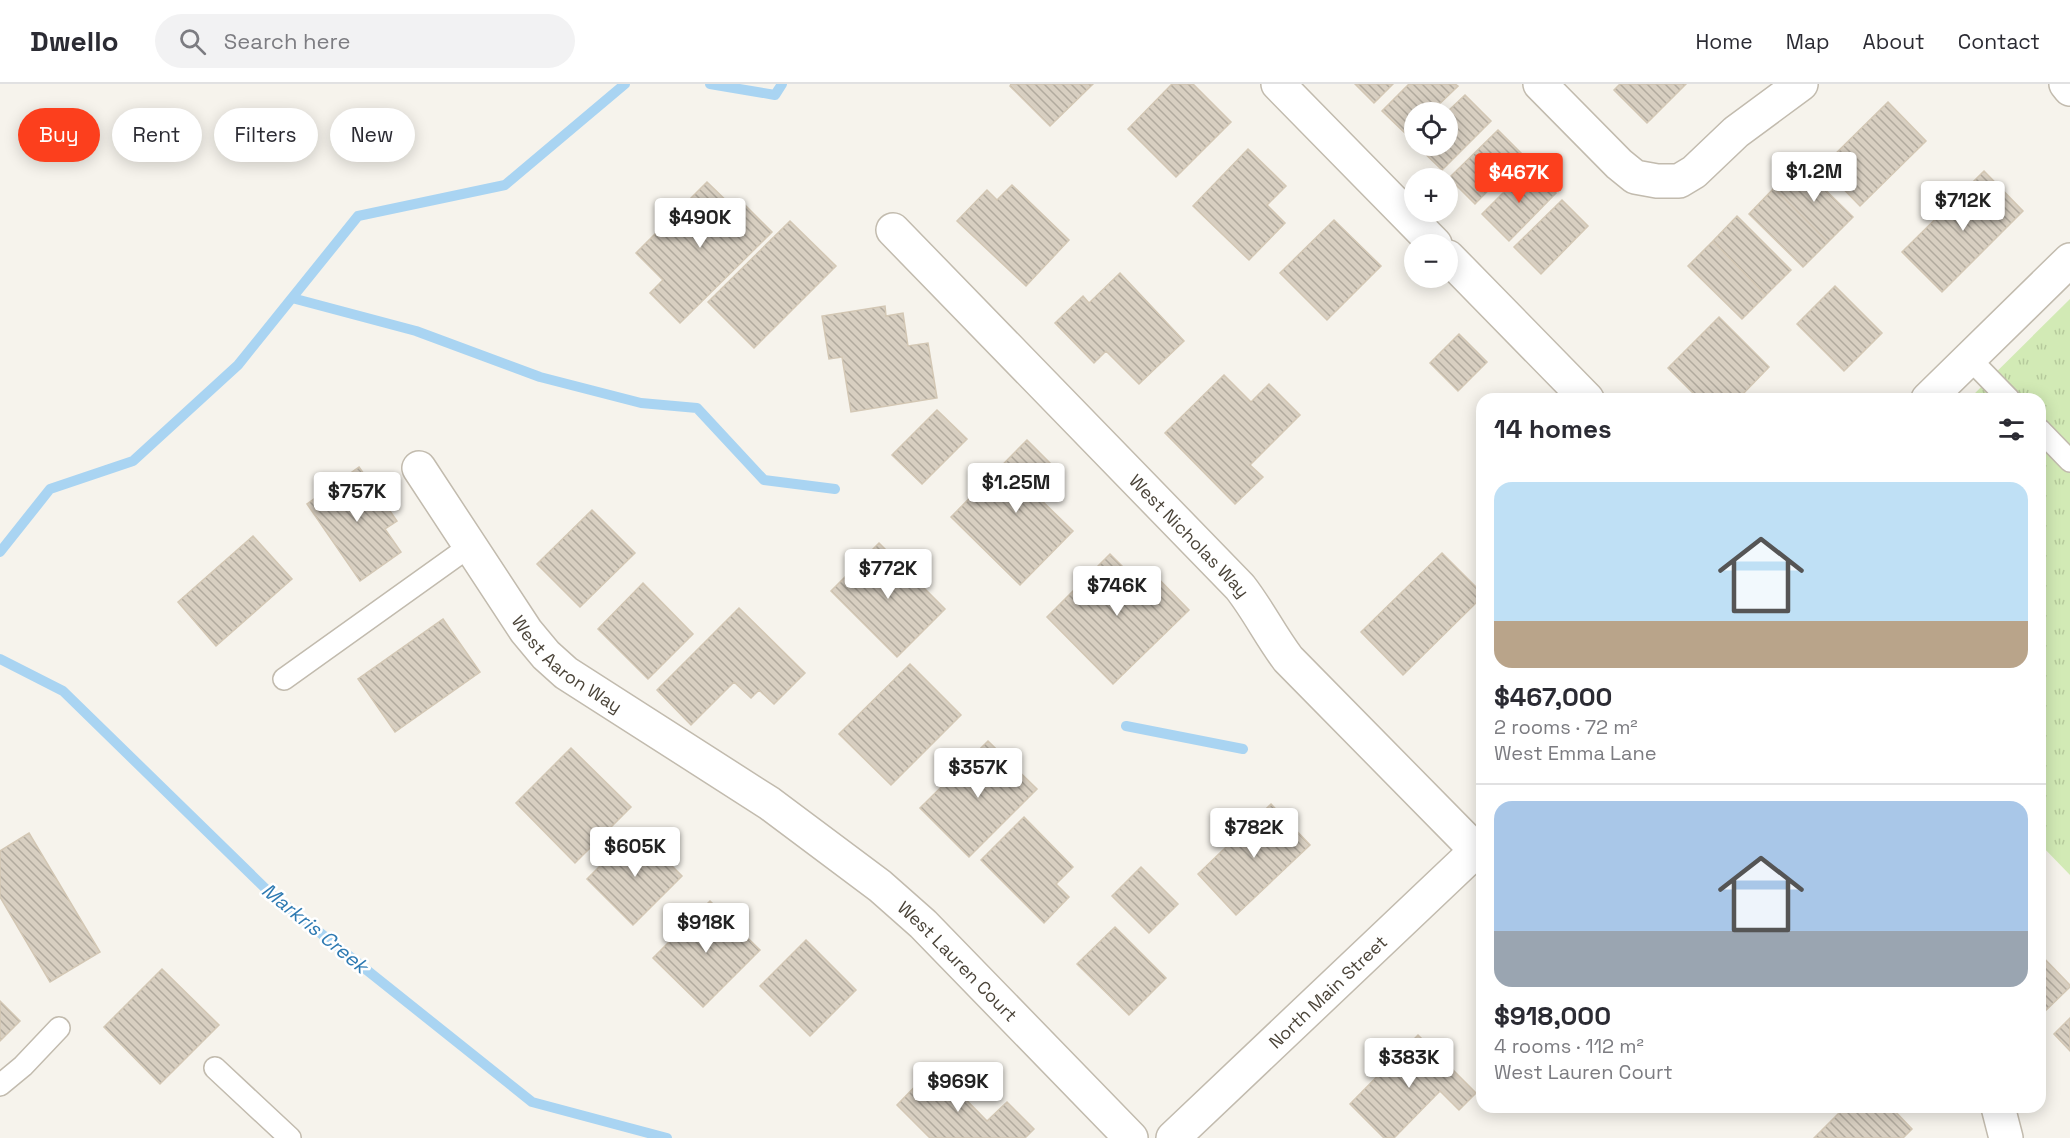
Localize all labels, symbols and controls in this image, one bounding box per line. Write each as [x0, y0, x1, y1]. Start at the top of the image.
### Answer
search box [155, 14, 575, 68]
text: Dwello [30, 23, 119, 59]
icon: search [176, 25, 209, 58]
text: Search here [224, 27, 351, 55]
text: Home [1695, 28, 1753, 55]
text: Map [1786, 28, 1830, 55]
text: About [1863, 28, 1925, 55]
text: Contact [1958, 28, 2040, 55]
map controls [1404, 102, 1458, 288]
button: locate [1404, 102, 1458, 156]
chip: Buy [18, 108, 100, 162]
chip: Rent [112, 108, 202, 162]
chip: Filters [214, 108, 318, 162]
chip: New [330, 108, 415, 162]
pin: $1.2M [1772, 152, 1856, 203]
pin: $467K [1477, 153, 1561, 204]
text: $1.2M [1786, 158, 1842, 184]
text: $467K [1489, 159, 1549, 185]
button: + [1404, 168, 1458, 222]
pin: $712K [1921, 181, 2005, 232]
text: $712K [1935, 187, 1991, 213]
pin: $490K [658, 198, 742, 249]
text: $490K [669, 204, 731, 230]
button: − [1404, 234, 1458, 288]
text: 14 homes [1494, 412, 1612, 446]
icon: filters [1995, 413, 2028, 446]
pin: $1.25M [967, 463, 1065, 514]
text: $1.25M [982, 469, 1050, 495]
street label: West Nicholas Way [1125, 469, 1255, 602]
pin: $757K [315, 472, 399, 523]
text: $757K [328, 478, 386, 504]
icon: home [1707, 521, 1815, 629]
pin: $772K [846, 549, 930, 600]
text: $772K [859, 555, 917, 581]
pin: $746K [1075, 566, 1159, 617]
text: $746K [1087, 572, 1147, 598]
street label: West Aaron Way [507, 611, 627, 718]
text: $467,000 [1494, 680, 1612, 714]
text: 2 rooms · 72 m² [1494, 714, 1638, 740]
text: West Emma Lane [1494, 740, 1657, 766]
pin: $357K [936, 748, 1020, 799]
text: $357K [948, 754, 1008, 780]
pin: $782K [1212, 808, 1296, 859]
text: $782K [1224, 814, 1284, 840]
pin: $605K [593, 827, 677, 878]
text: $605K [604, 833, 666, 859]
icon: home [1707, 840, 1815, 948]
water label: Markris Creek [256, 877, 375, 980]
street label: West Lauren Court [893, 896, 1023, 1026]
pin: $918K [664, 903, 748, 954]
text: $918K [677, 909, 735, 935]
street label: North Main Street [1263, 930, 1392, 1053]
text: $918,000 [1494, 999, 1611, 1033]
text: 4 rooms · 112 m² [1494, 1033, 1644, 1059]
pin: $383K [1367, 1038, 1451, 1089]
text: $383K [1379, 1044, 1439, 1070]
text: West Lauren Court [1494, 1059, 1673, 1085]
pin: $969K [916, 1062, 1000, 1113]
text: $969K [927, 1068, 989, 1094]

